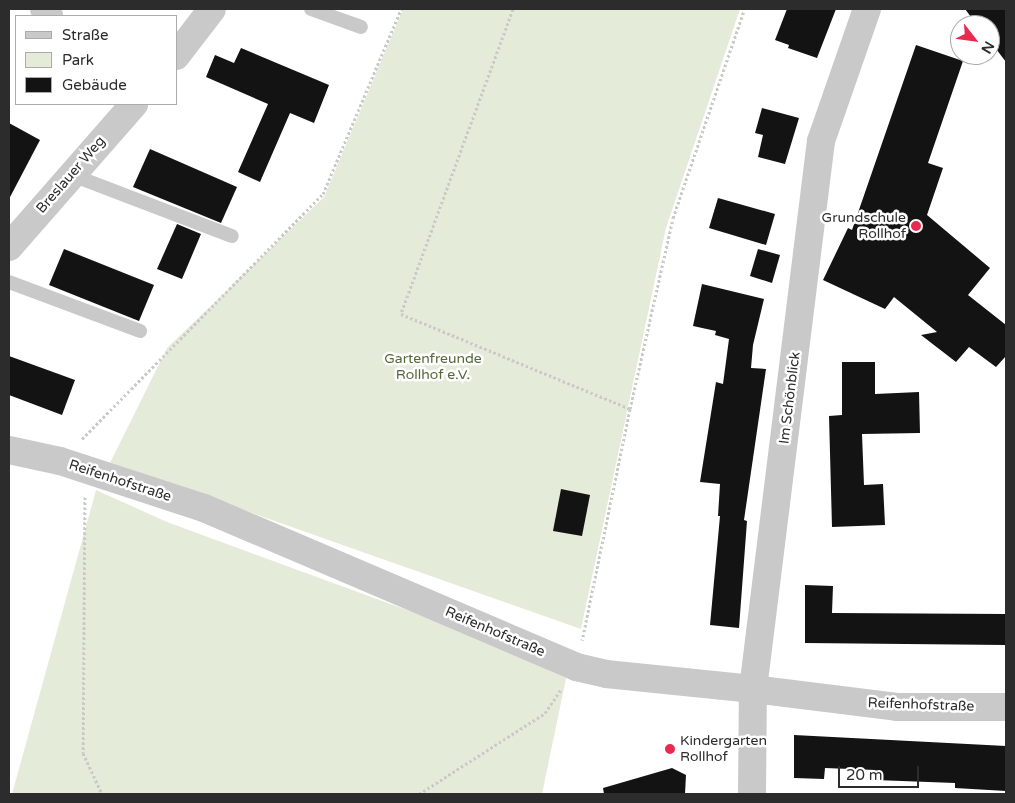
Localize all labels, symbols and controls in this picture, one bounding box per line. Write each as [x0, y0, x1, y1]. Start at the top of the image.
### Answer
legend [15, 15, 178, 105]
north arrow [950, 15, 1000, 65]
text: Straße [62, 26, 108, 44]
text: N [977, 38, 998, 56]
text: Park [62, 51, 94, 69]
text: Gebäude [62, 76, 127, 94]
street label: Breslauer Weg [33, 133, 109, 217]
place label: Grundschule Rollhof [822, 210, 906, 242]
marker: Grundschule Rollhof [910, 220, 922, 232]
park label: Gartenfreunde Rollhof e.V. [384, 351, 482, 384]
street label: Im Schönblick [776, 351, 804, 445]
street label: Reifenhofstraße [67, 457, 173, 505]
street label: Reifenhofstraße [443, 603, 547, 661]
street label: Reifenhofstraße [867, 695, 975, 715]
place label: Kindergarten Rollhof [680, 733, 767, 766]
marker: Kindergarten Rollhof [664, 743, 676, 755]
scale bar [840, 756, 921, 788]
text: 20 m [846, 766, 883, 784]

